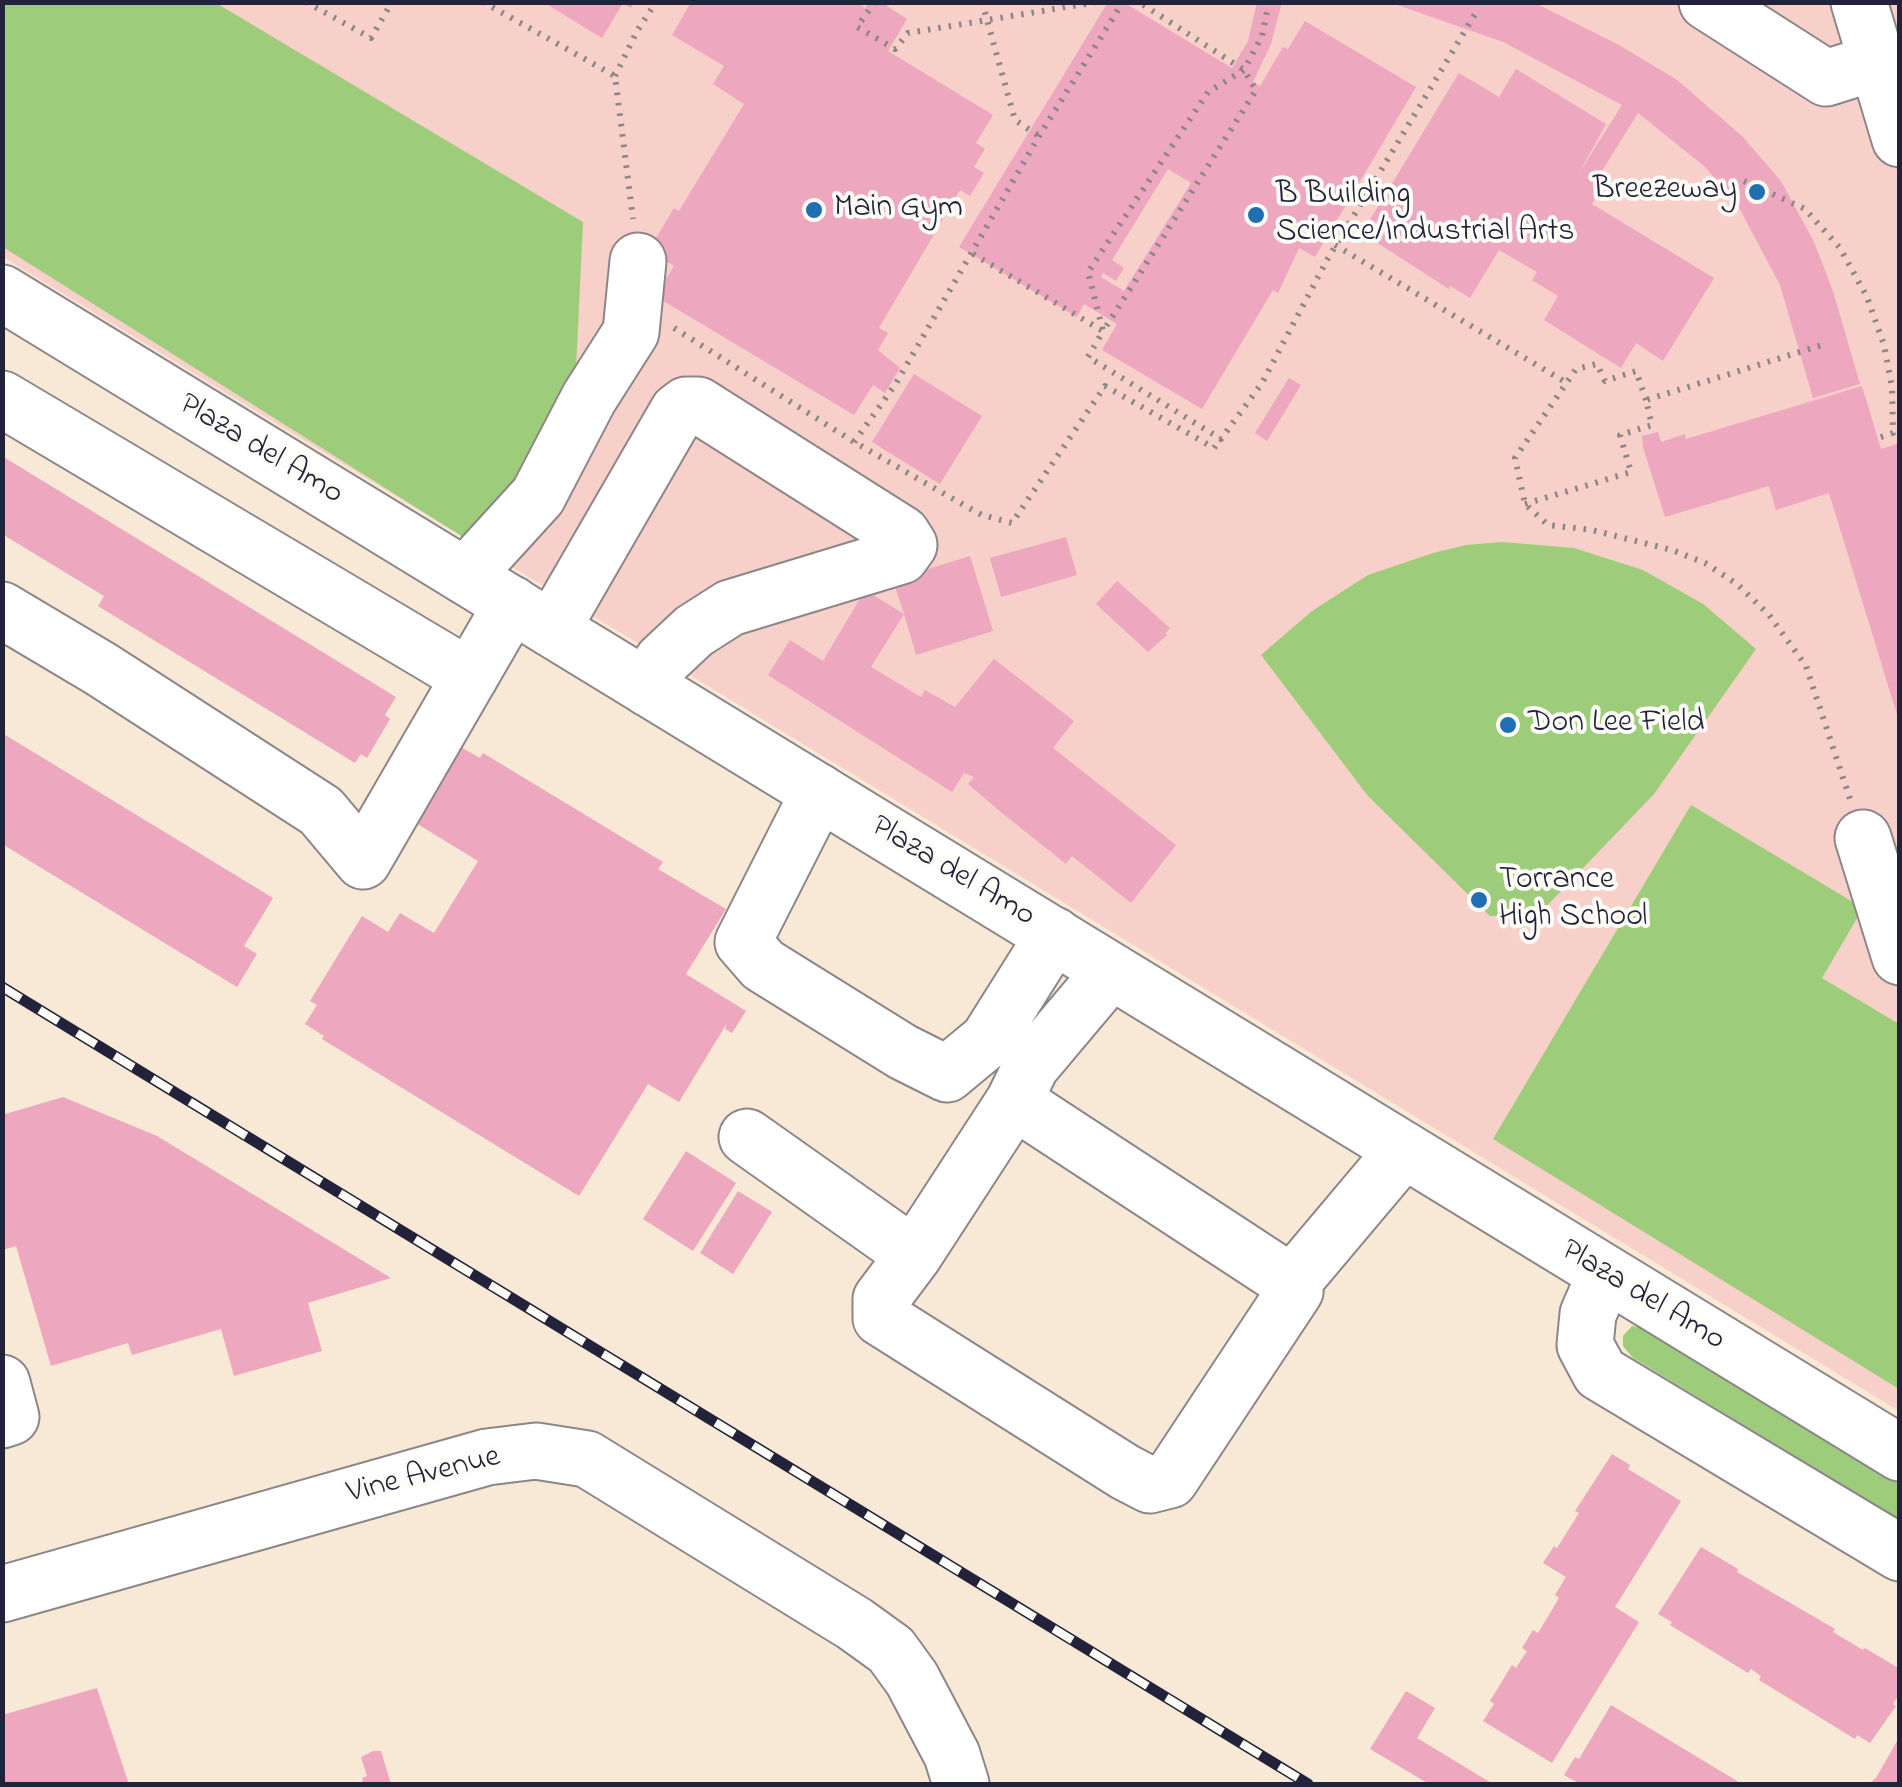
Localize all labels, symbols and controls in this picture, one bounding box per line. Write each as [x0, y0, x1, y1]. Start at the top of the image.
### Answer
place label: Breezeway [1593, 173, 1737, 211]
place label: B Building Science/Industrial Arts [1276, 178, 1575, 253]
marker: Breezeway [1746, 181, 1768, 203]
place label: Main Gym [834, 191, 963, 229]
marker: Main Gym [803, 199, 825, 221]
marker: B Building Science/Industrial Arts [1245, 204, 1267, 226]
street label: Plaza del Amo [171, 387, 349, 515]
place label: Don Lee Field [1528, 706, 1705, 744]
marker: Don Lee Field [1497, 714, 1519, 736]
street label: Plaza del Amo [863, 809, 1041, 937]
place label: Torrance High School [1499, 863, 1647, 938]
marker: Torrance High School [1468, 889, 1490, 911]
street label: Plaza del Amo [1553, 1233, 1731, 1361]
street label: Vine Avenue [344, 1439, 504, 1515]

